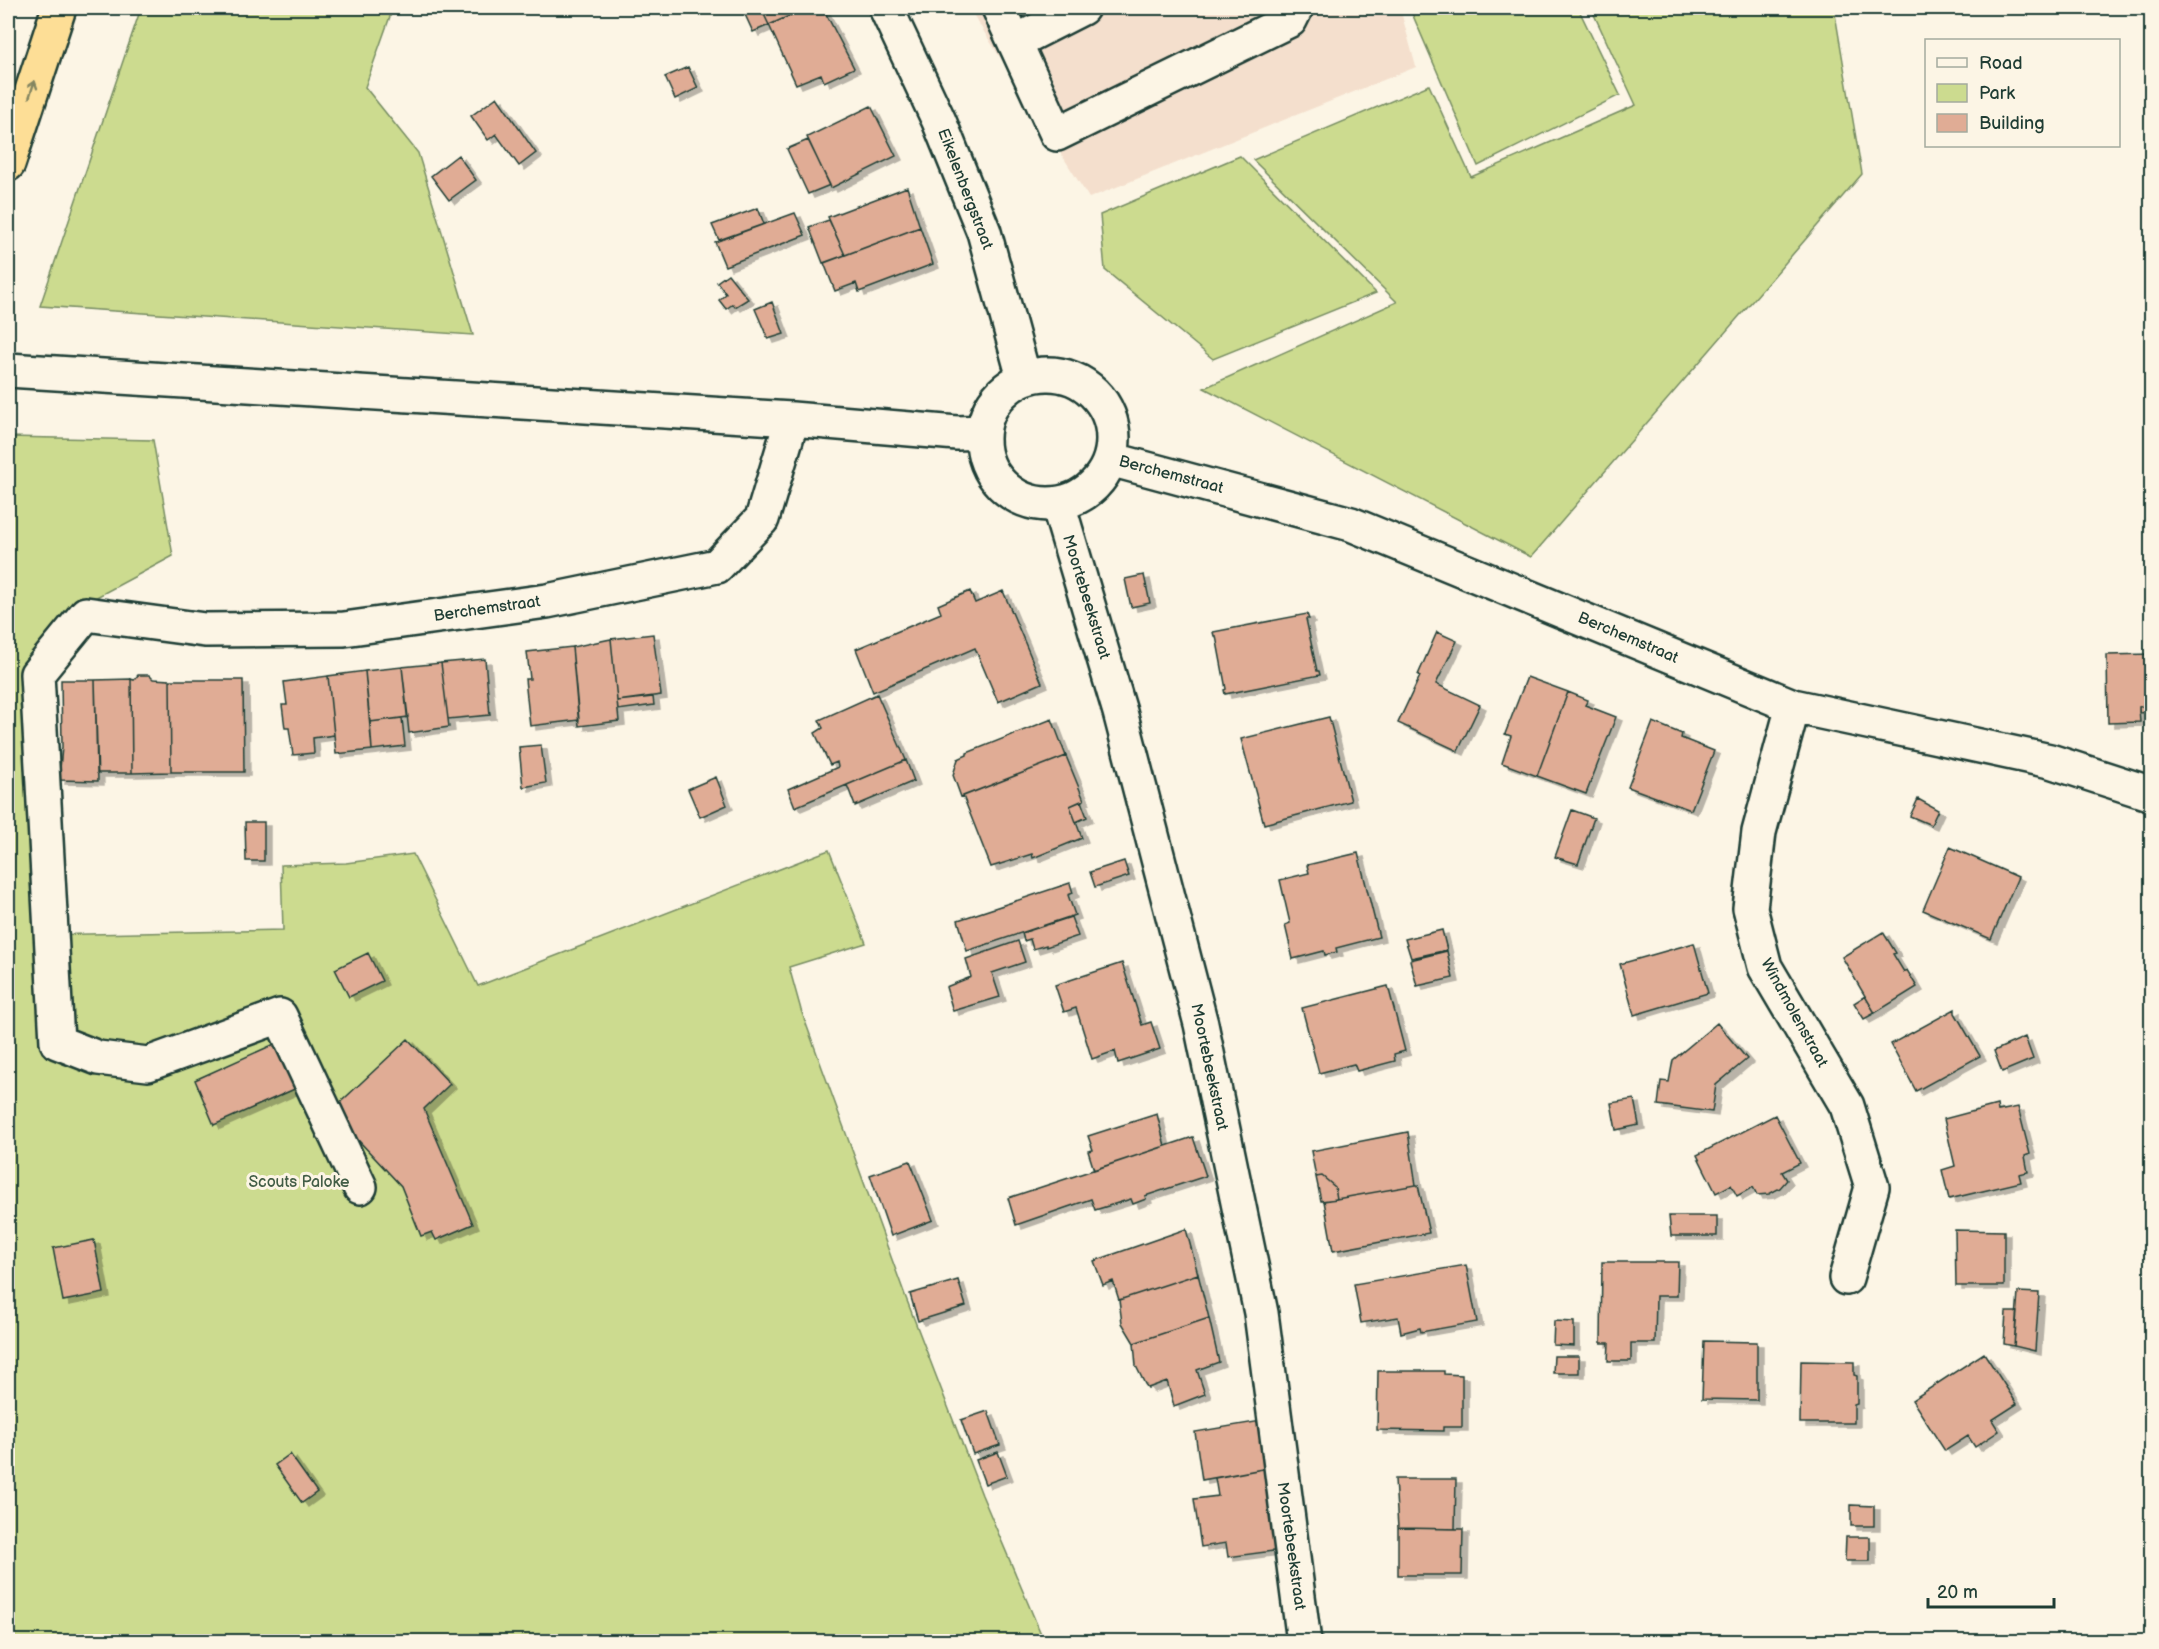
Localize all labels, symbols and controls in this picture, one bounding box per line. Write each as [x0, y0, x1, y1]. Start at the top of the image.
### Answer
legend [1925, 39, 2120, 147]
text: Road [1979, 53, 2023, 74]
one-way arrow [28, 80, 39, 99]
text: Park [1979, 83, 2015, 104]
text: Building [1979, 113, 2045, 134]
street label: Eikelenbergstraat [933, 126, 997, 252]
street label: Berchemstraat [1117, 452, 1225, 498]
street label: Moortebeekstraat [1058, 533, 1114, 662]
street label: Berchemstraat [433, 592, 542, 626]
street label: Berchemstraat [1575, 608, 1681, 668]
street label: Windmolenstraat [1756, 955, 1832, 1071]
street label: Moortebeekstraat [1186, 1002, 1232, 1132]
park label: Scouts Paloke [248, 1173, 350, 1192]
street label: Moortebeekstraat [1273, 1481, 1309, 1611]
scale bar [1928, 1571, 2054, 1609]
text: 20 m [1937, 1582, 1978, 1603]

